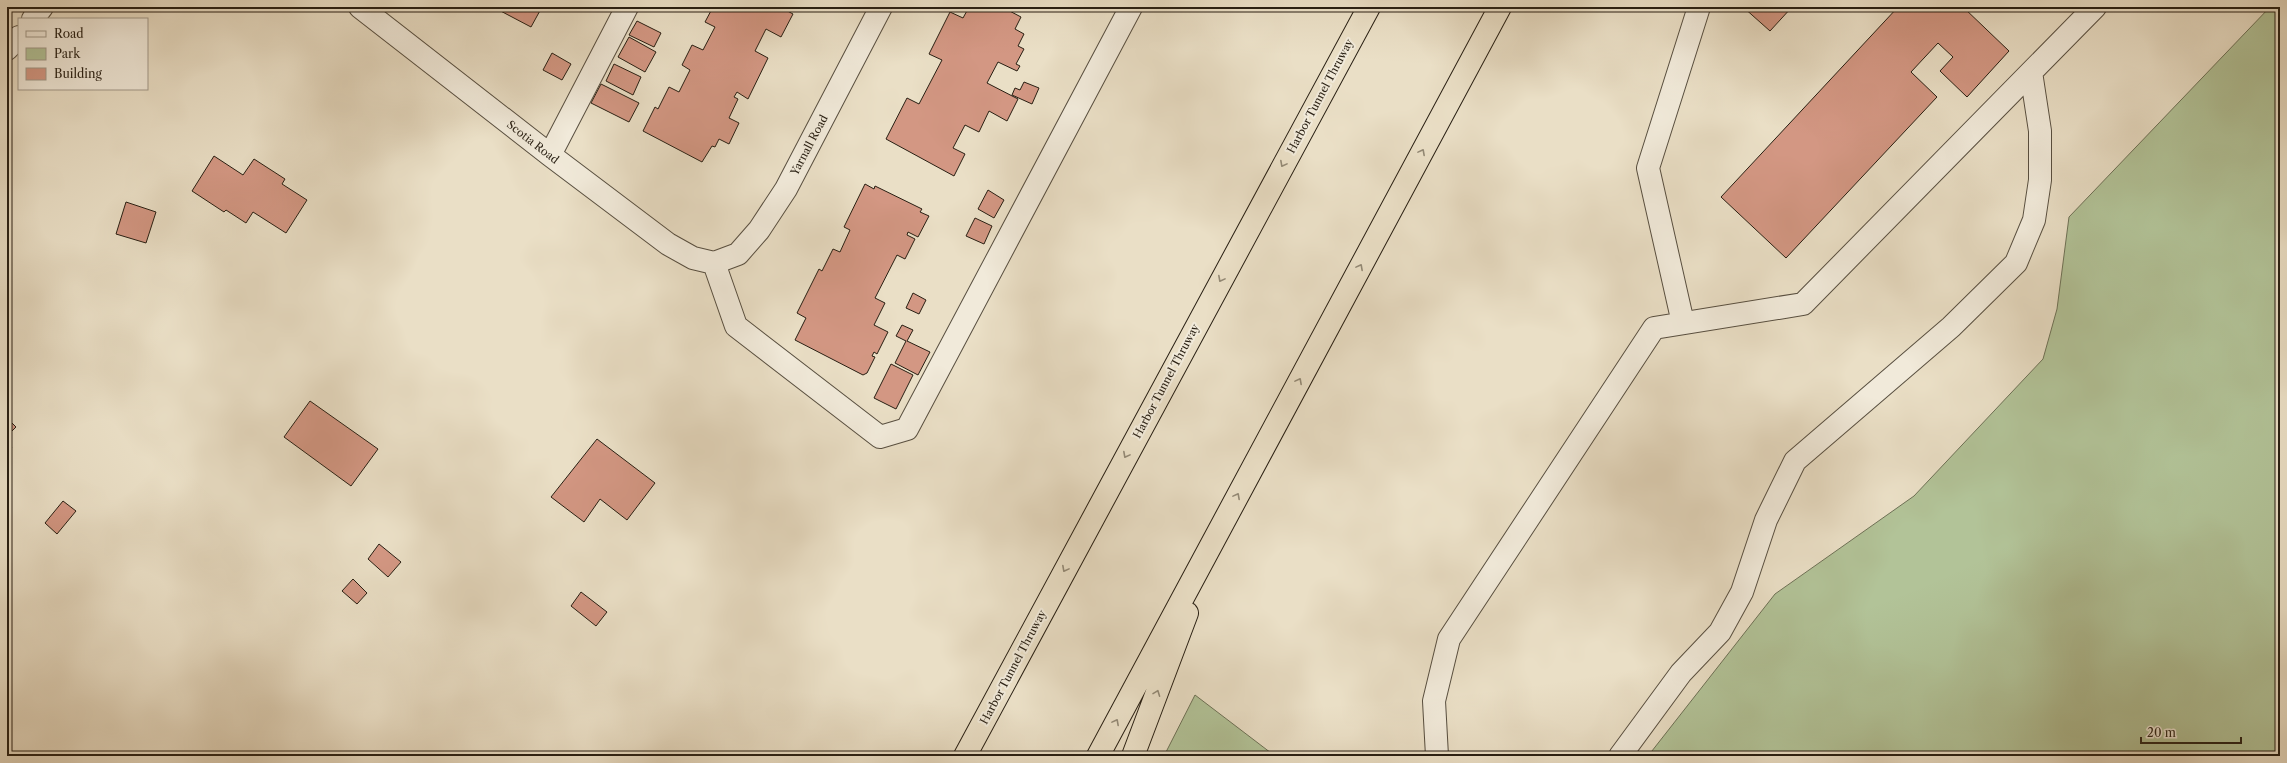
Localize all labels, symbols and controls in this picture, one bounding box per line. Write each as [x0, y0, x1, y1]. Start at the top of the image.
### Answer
legend [18, 18, 148, 90]
text: Road [54, 26, 84, 41]
street label: Harbor Tunnel Thruway [1284, 36, 1357, 156]
text: Park [54, 46, 81, 61]
text: Building [54, 66, 102, 81]
street label: Yarnall Road [787, 112, 831, 179]
street label: Scotia Road [504, 117, 562, 167]
one-way arrow [1417, 149, 1424, 156]
one-way arrow [1281, 160, 1288, 168]
one-way arrow [1356, 263, 1363, 271]
one-way arrow [1219, 274, 1226, 282]
street label: Harbor Tunnel Thruway [1130, 321, 1203, 441]
one-way arrow [1294, 378, 1301, 385]
one-way arrow [1123, 450, 1131, 458]
one-way arrow [1233, 493, 1240, 500]
one-way arrow [1062, 565, 1069, 572]
street label: Harbor Tunnel Thruway [977, 607, 1050, 727]
one-way arrow [1152, 690, 1160, 697]
one-way arrow [1111, 718, 1119, 726]
scale bar [2141, 719, 2241, 745]
text: 20 m [2147, 725, 2176, 740]

